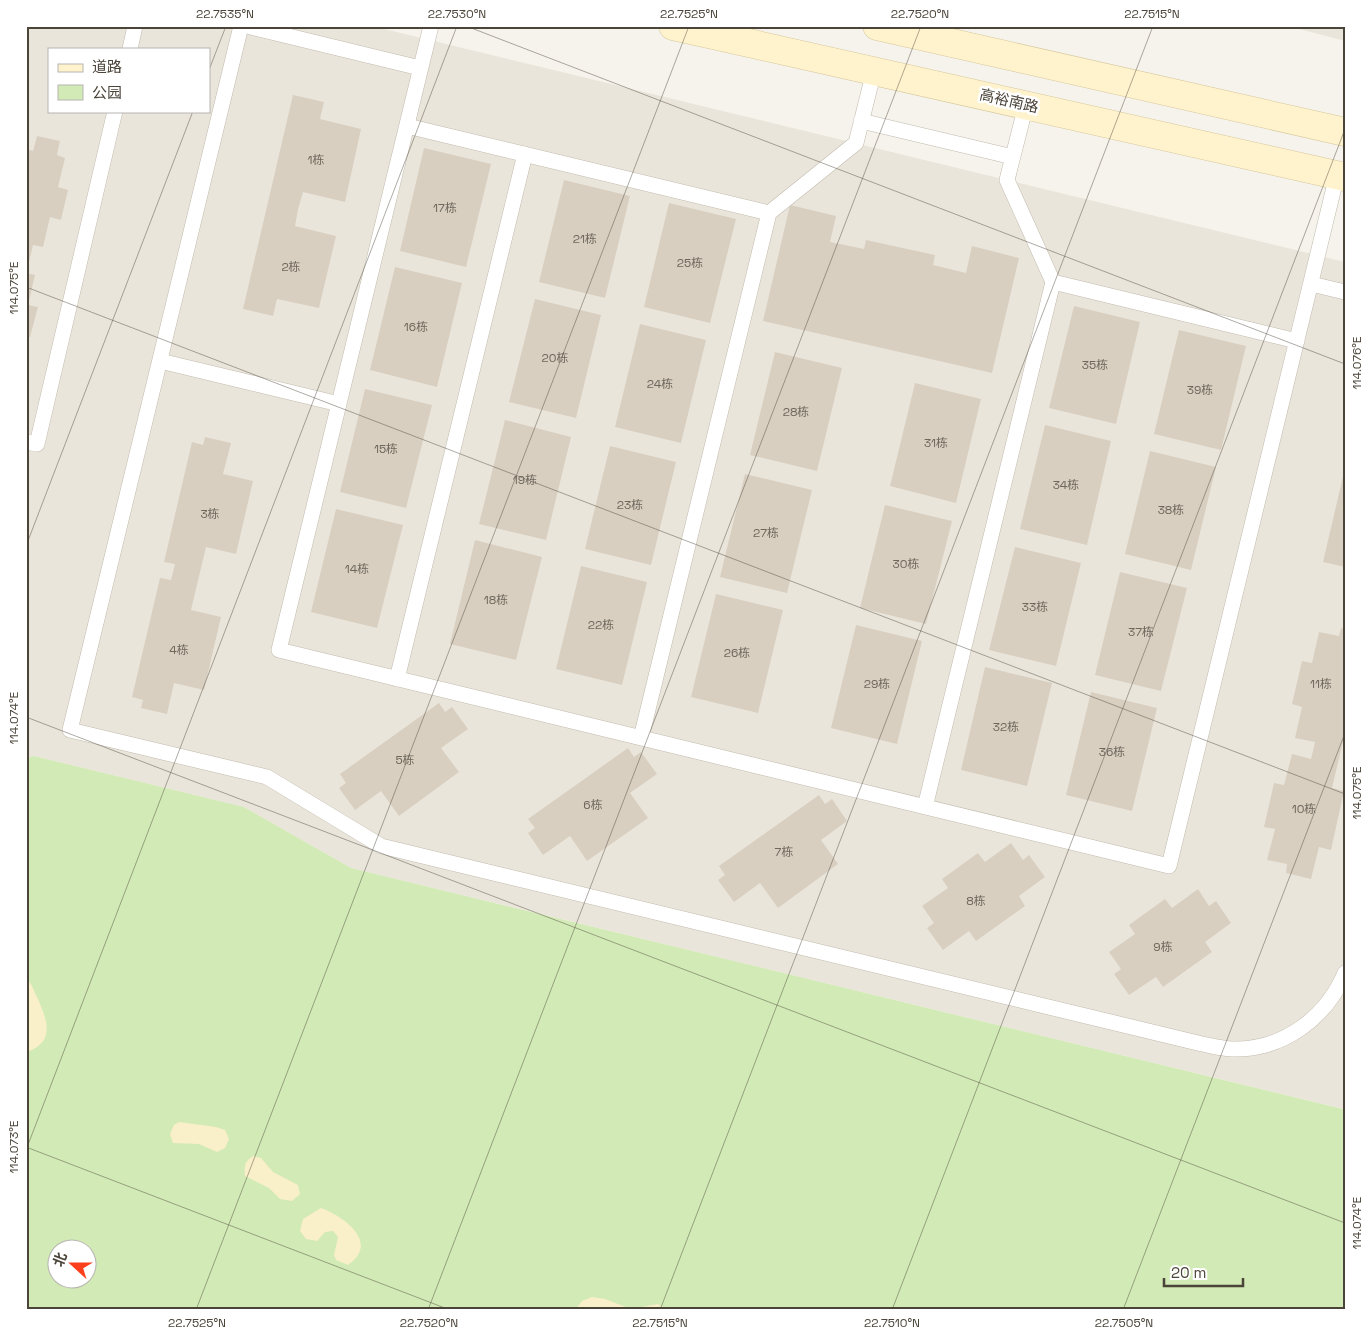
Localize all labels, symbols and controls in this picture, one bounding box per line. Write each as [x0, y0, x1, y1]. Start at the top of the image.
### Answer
text: 22.7535°N [196, 6, 254, 22]
text: 22.7530°N [428, 6, 486, 22]
text: 22.7525°N [660, 6, 718, 22]
text: 22.7520°N [891, 6, 949, 22]
text: 22.7515°N [1124, 6, 1180, 22]
legend [48, 48, 210, 112]
text: 道路 [92, 57, 122, 76]
text: 公园 [92, 83, 122, 102]
street label: 高裕南路 [978, 85, 1040, 117]
house number: 1栋 [307, 152, 325, 168]
house number: 17栋 [433, 200, 457, 216]
house number: 21栋 [573, 231, 597, 247]
house number: 25栋 [677, 255, 703, 271]
house number: 2栋 [281, 259, 301, 275]
text: 114.075°E [6, 261, 22, 315]
house number: 16栋 [404, 319, 428, 335]
text: 114.076°E [1349, 336, 1365, 390]
house number: 20栋 [542, 350, 568, 366]
house number: 35栋 [1082, 357, 1108, 373]
house number: 24栋 [647, 376, 673, 392]
house number: 39栋 [1187, 382, 1213, 398]
house number: 28栋 [783, 404, 809, 420]
house number: 31栋 [924, 435, 948, 451]
house number: 15栋 [374, 441, 398, 457]
house number: 19栋 [513, 472, 537, 488]
house number: 34栋 [1053, 477, 1079, 493]
house number: 23栋 [617, 497, 643, 513]
house number: 38栋 [1158, 502, 1184, 518]
house number: 3栋 [200, 506, 220, 522]
house number: 27栋 [753, 525, 779, 541]
house number: 30栋 [893, 556, 919, 572]
house number: 14栋 [345, 561, 369, 577]
house number: 18栋 [484, 592, 508, 608]
house number: 33栋 [1022, 599, 1048, 615]
house number: 22栋 [588, 617, 614, 633]
house number: 37栋 [1128, 624, 1154, 640]
house number: 4栋 [169, 642, 189, 658]
house number: 26栋 [724, 645, 750, 661]
house number: 29栋 [864, 676, 890, 692]
house number: 11栋 [1310, 676, 1332, 692]
text: 114.074°E [6, 691, 22, 744]
house number: 32栋 [993, 719, 1019, 735]
house number: 36栋 [1099, 744, 1125, 760]
house number: 5栋 [395, 752, 415, 768]
text: 114.075°E [1349, 766, 1365, 820]
house number: 6栋 [583, 797, 603, 813]
house number: 10栋 [1292, 801, 1316, 817]
house number: 7栋 [775, 844, 793, 860]
house number: 8栋 [966, 893, 986, 909]
house number: 9栋 [1153, 939, 1173, 955]
text: 114.073°E [6, 1120, 22, 1174]
text: 114.074°E [1349, 1196, 1365, 1249]
north arrow [48, 1238, 98, 1288]
text: 北 [49, 1250, 71, 1269]
scale bar [1164, 1256, 1242, 1288]
text: 20 m [1171, 1263, 1206, 1282]
text: 22.7525°N [168, 1315, 226, 1331]
text: 22.7520°N [400, 1315, 458, 1331]
text: 22.7515°N [632, 1315, 688, 1331]
text: 22.7510°N [864, 1315, 920, 1331]
text: 22.7505°N [1095, 1315, 1153, 1331]

